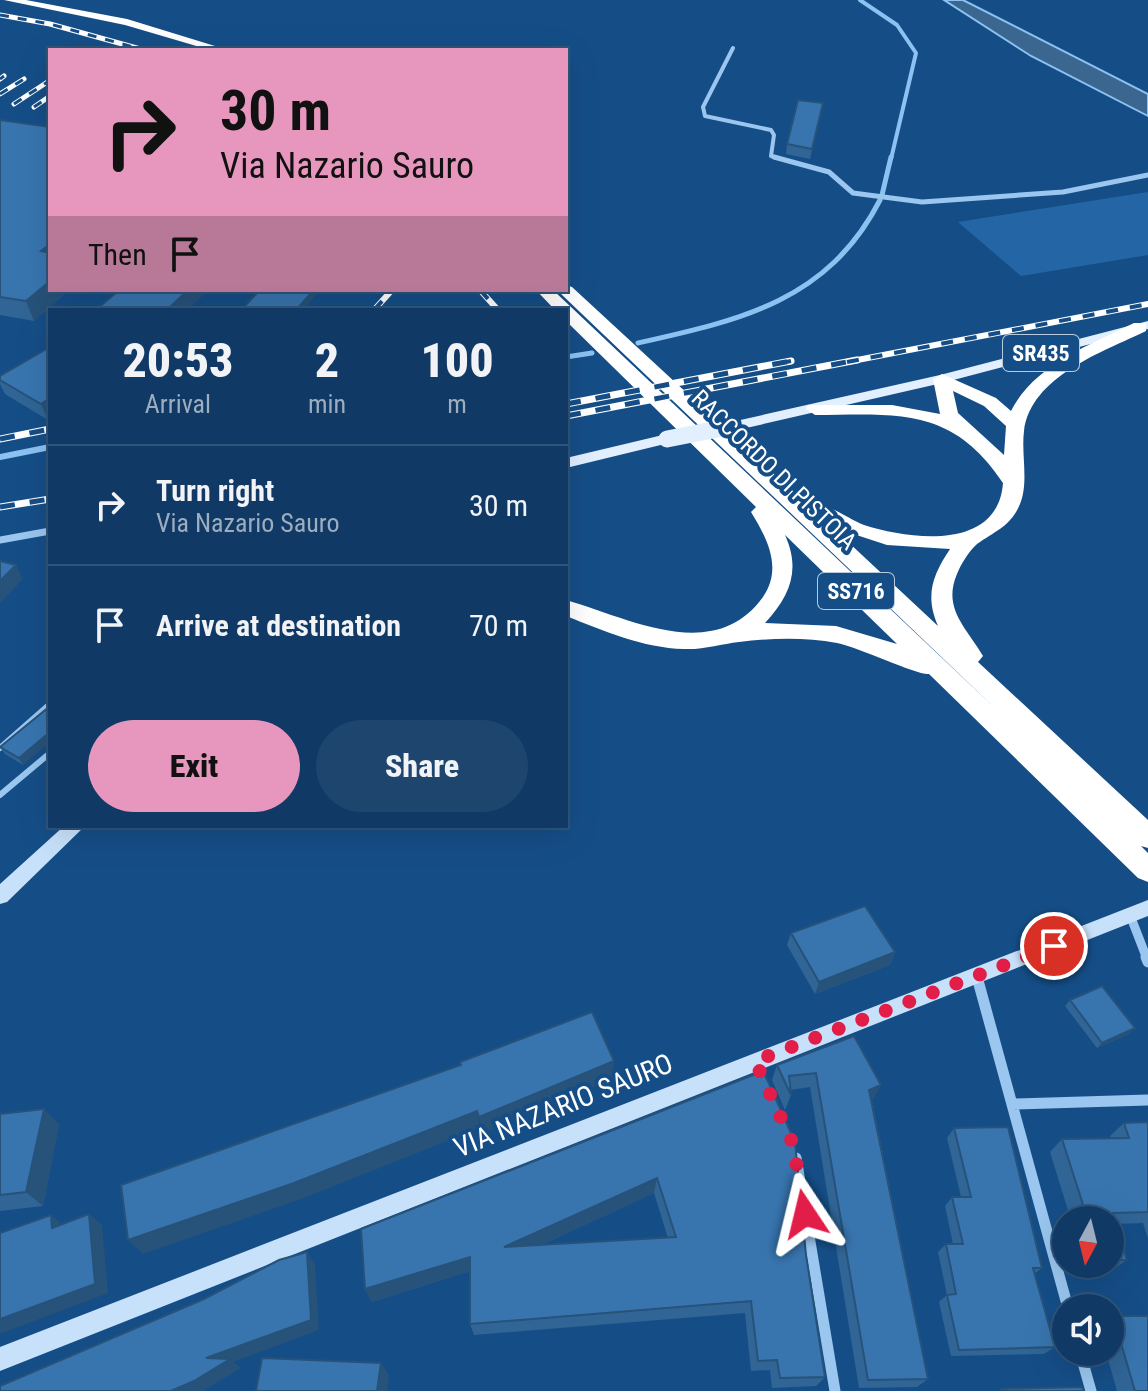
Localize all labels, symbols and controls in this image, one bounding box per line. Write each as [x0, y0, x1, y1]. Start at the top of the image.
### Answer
text: 30 m [220, 78, 331, 144]
icon: right [88, 80, 192, 184]
text: Via Nazario Sauro [220, 145, 474, 187]
icon: arrive [163, 232, 207, 276]
text: Then [88, 237, 147, 272]
text: 20:53 [122, 332, 234, 389]
text: 2 [315, 332, 339, 389]
text: 100 [420, 332, 494, 389]
road number: SR435 [1003, 335, 1079, 371]
street label: RACCORDO DI PISTOIA [686, 384, 862, 556]
text: Arrival [145, 389, 211, 419]
text: min [308, 389, 346, 419]
text: m [447, 389, 467, 419]
text: Turn right [156, 473, 274, 508]
icon: right [88, 483, 132, 527]
text: 30 m [469, 488, 528, 523]
text: Via Nazario Sauro [156, 508, 340, 538]
road number: SS716 [818, 573, 894, 609]
icon: arrive [88, 603, 132, 647]
text: Arrive at destination [156, 608, 401, 643]
text: 70 m [469, 608, 528, 643]
button: Exit [88, 720, 300, 812]
button: Share [316, 720, 528, 812]
pin [1020, 912, 1088, 980]
icon: arrive [1032, 924, 1076, 968]
street label: VIA NAZARIO SAURO [449, 1046, 677, 1164]
position arrow [763, 1172, 847, 1256]
north arrow [1052, 1206, 1124, 1278]
map controls [1052, 1206, 1124, 1366]
button: sound [1052, 1294, 1124, 1366]

